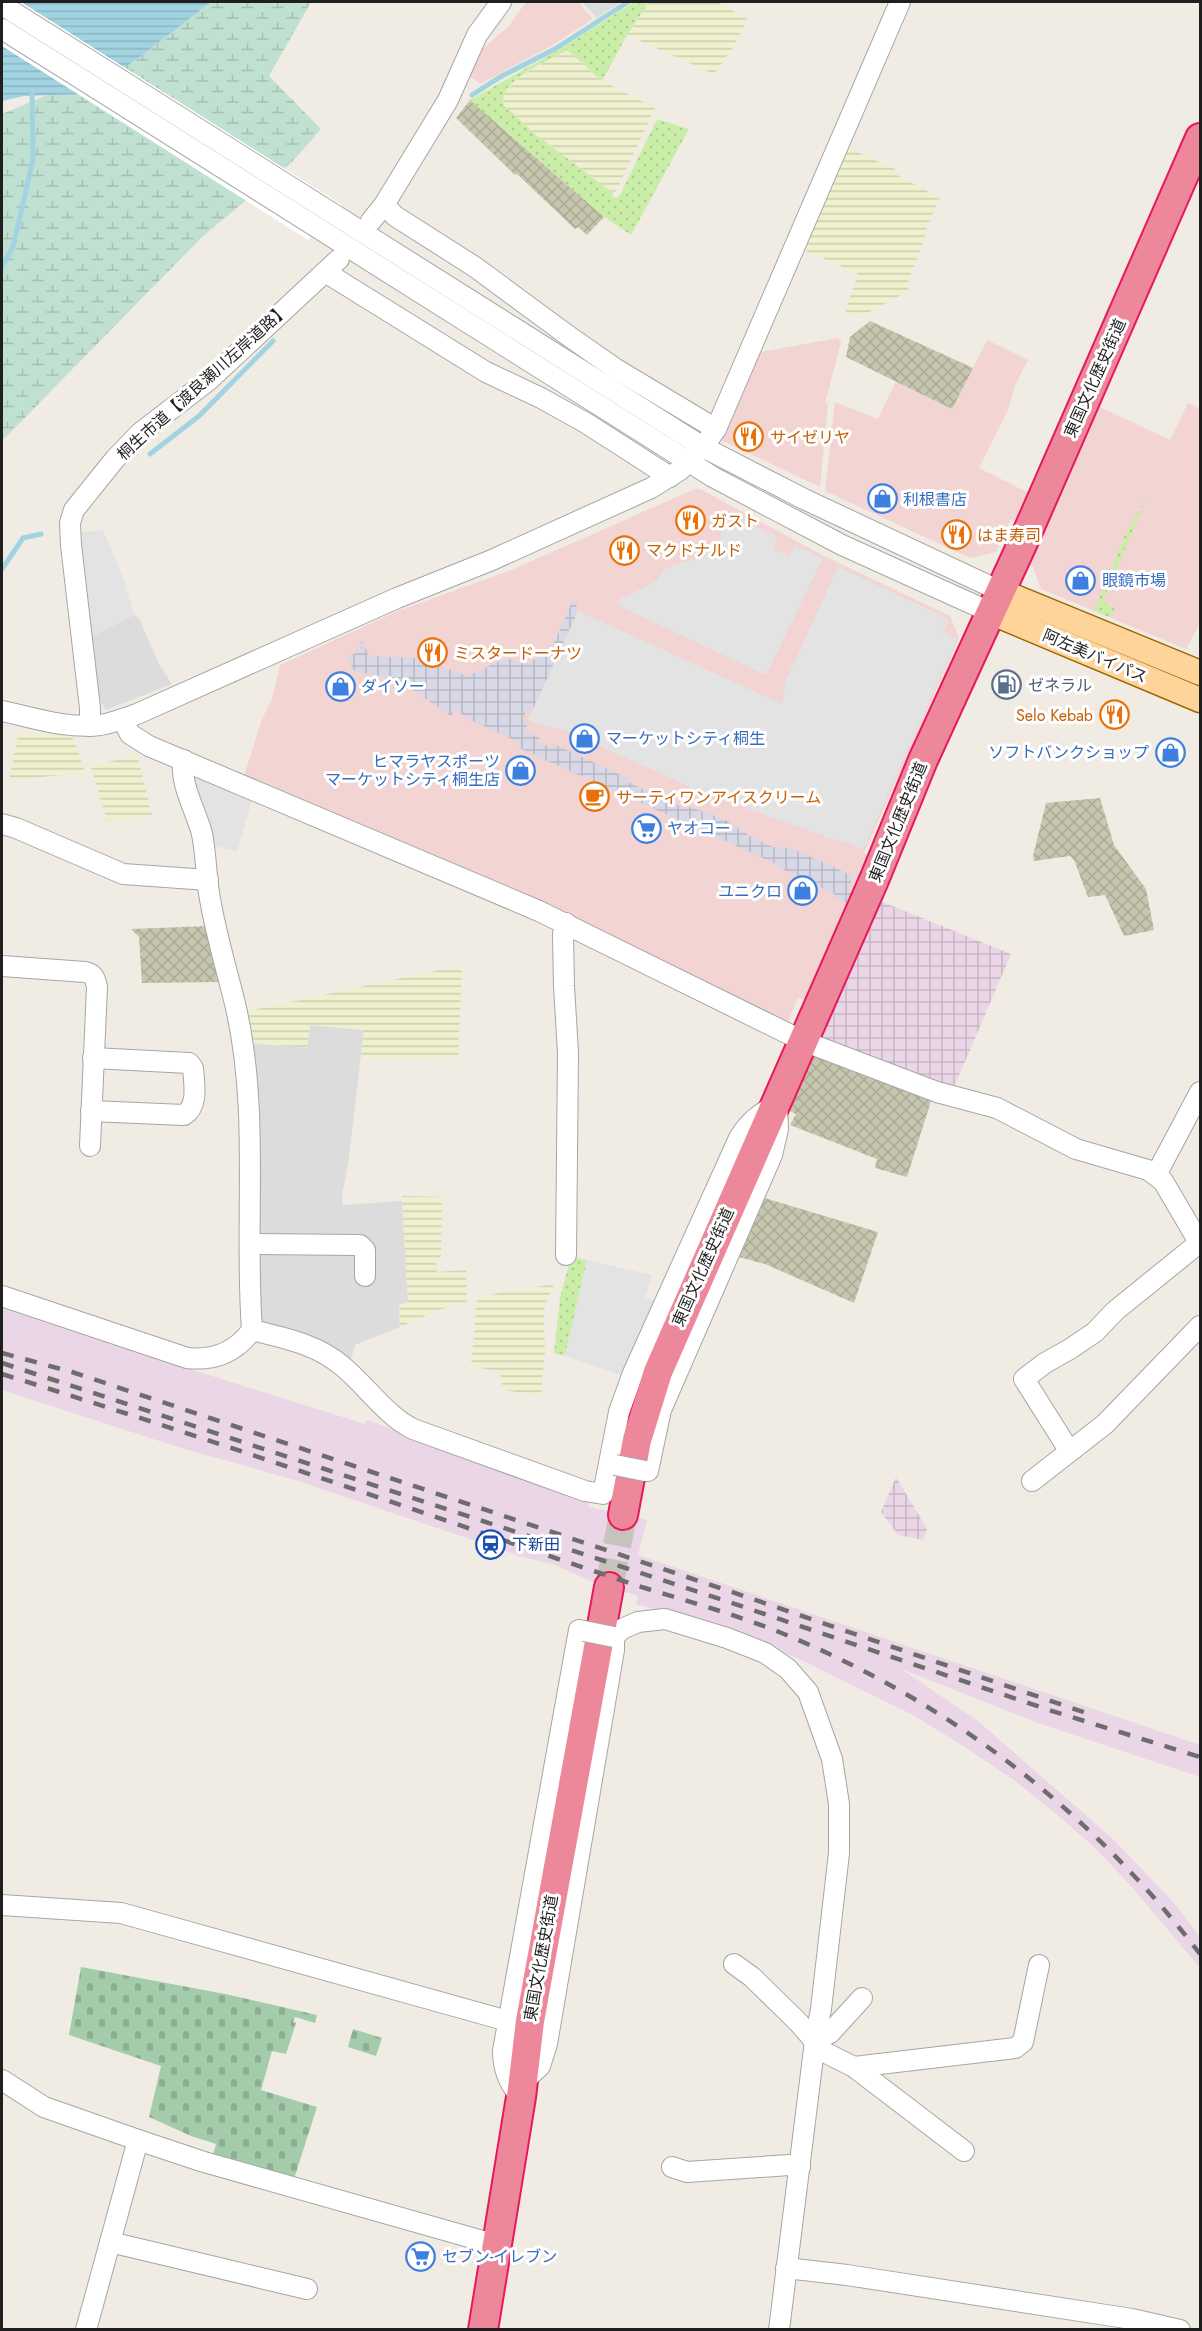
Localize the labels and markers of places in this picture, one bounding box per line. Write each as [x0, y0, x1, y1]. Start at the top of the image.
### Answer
restaurant icon: サイゼリヤ [733, 421, 765, 453]
place label: サイゼリヤ [770, 426, 850, 449]
shop icon: 利根書店 [866, 483, 898, 515]
place label: 利根書店 [903, 488, 967, 511]
restaurant icon: ガスト [674, 505, 706, 537]
place label: ガスト [711, 510, 759, 533]
restaurant icon: はま寿司 [940, 519, 972, 551]
place label: はま寿司 [977, 524, 1041, 547]
restaurant icon: マクドナルド [609, 534, 641, 566]
place label: マクドナルド [646, 539, 742, 562]
shop icon: 眼鏡市場 [1065, 564, 1097, 596]
place label: 眼鏡市場 [1102, 569, 1166, 592]
restaurant icon: ミスタードーナツ [417, 637, 449, 669]
place label: ミスタードーナツ [454, 642, 582, 665]
fuel station icon: ゼネラル [991, 669, 1023, 701]
shop icon: ダイソー [324, 670, 356, 702]
place label: ゼネラル [1028, 674, 1092, 697]
place label: ダイソー [361, 675, 425, 698]
restaurant icon: Selo Kebab [1098, 699, 1130, 731]
place label: Selo Kebab [1016, 704, 1093, 727]
shop icon: マーケットシティ桐生 [569, 722, 601, 754]
place label: マーケットシティ桐生 [606, 727, 765, 750]
shop icon: ソフトバンクショップ [1154, 736, 1186, 768]
place label: ソフトバンクショップ [988, 741, 1149, 764]
place label: ヒマラヤスポーツ マーケットシティ桐生店 [325, 750, 500, 791]
shop icon: ヒマラヤスポーツ マーケットシティ桐生店 [505, 754, 537, 786]
cafe icon: サーティワンアイスクリーム [579, 781, 611, 813]
place label: サーティワンアイスクリーム [616, 786, 821, 809]
supermarket icon: ヤオコー [630, 812, 662, 844]
place label: ヤオコー [667, 817, 731, 840]
shop icon: ユニクロ [787, 875, 819, 907]
place label: ユニクロ [718, 880, 782, 903]
station icon: 下新田 [475, 1528, 507, 1560]
place label: 下新田 [512, 1533, 560, 1556]
supermarket icon: セブン-イレブン [405, 2240, 437, 2272]
place label: セブン-イレブン [442, 2245, 557, 2268]

